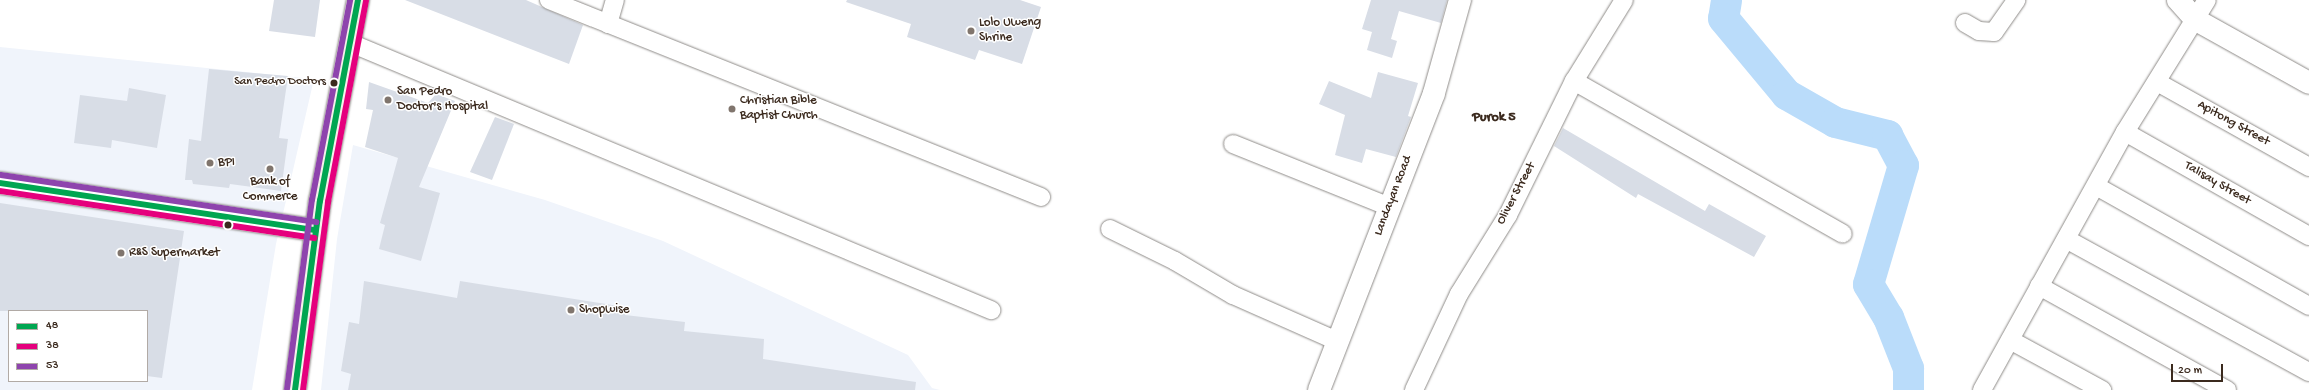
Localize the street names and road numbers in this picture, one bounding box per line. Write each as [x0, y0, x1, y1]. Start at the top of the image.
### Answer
street label: Apitong Street [2194, 98, 2272, 150]
street label: Landayan Road [1372, 154, 1416, 238]
street label: Talisay Street [2181, 159, 2253, 209]
street label: Oliver Street [1494, 160, 1540, 228]

